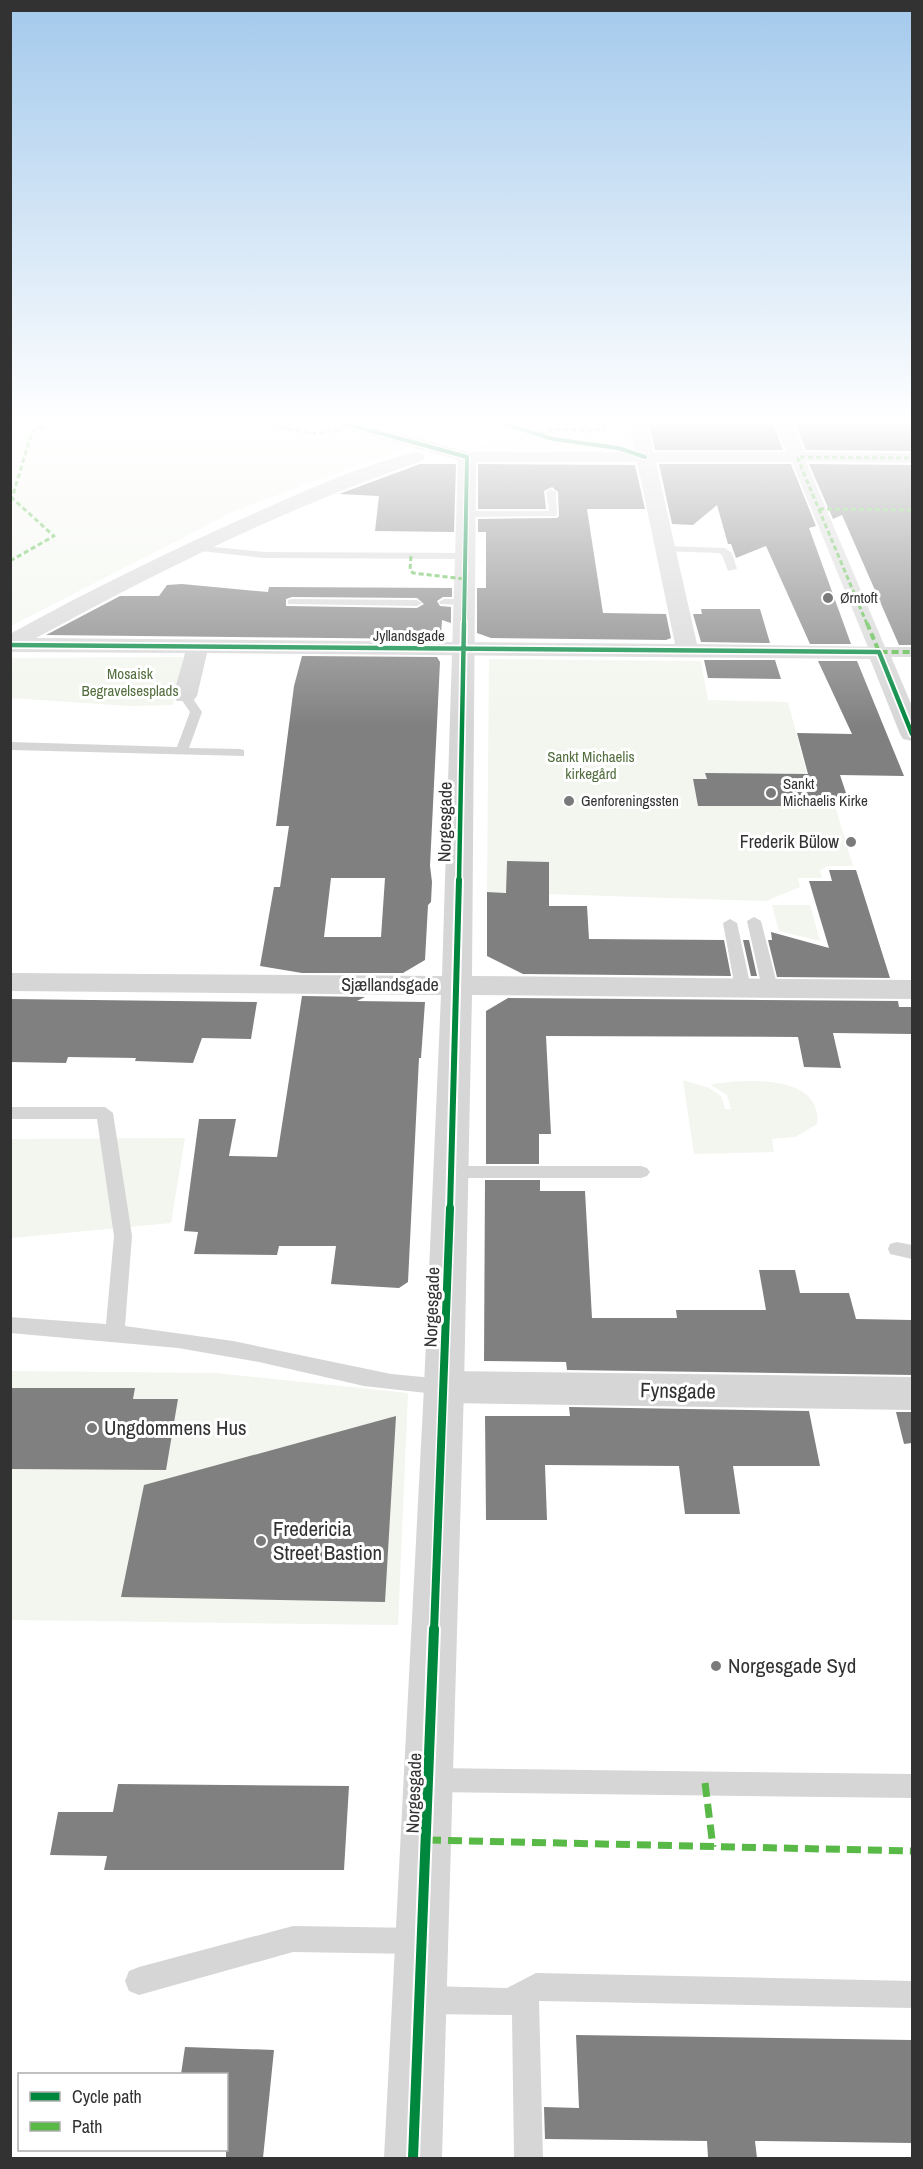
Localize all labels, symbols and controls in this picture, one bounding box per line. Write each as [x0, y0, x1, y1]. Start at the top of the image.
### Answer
place label: Ørntoft [840, 587, 878, 608]
marker: Ørntoft [821, 591, 835, 605]
street label: Jyllandsgade [373, 625, 445, 646]
park label: Mosaisk Begravelsesplads [81, 663, 179, 701]
park label: Sankt Michaelis kirkegård [547, 746, 635, 784]
place label: Sankt Michaelis Kirke [783, 773, 868, 811]
street label: Norgesgade [431, 782, 458, 862]
marker: Sankt Michaelis Kirke [764, 786, 778, 800]
place label: Genforeningssten [581, 790, 679, 811]
marker: Genforeningssten [562, 794, 576, 808]
place label: Frederik Bülow [740, 829, 839, 854]
marker: Frederik Bülow [844, 835, 858, 849]
street label: Sjællandsgade [341, 972, 439, 997]
street label: Norgesgade [418, 1266, 445, 1348]
street label: Fynsgade [640, 1375, 716, 1406]
place label: Ungdommens Hus [104, 1413, 247, 1442]
marker: Ungdommens Hus [85, 1421, 99, 1435]
place label: Fredericia Street Bastion [273, 1514, 382, 1567]
marker: Fredericia Street Bastion [254, 1534, 268, 1548]
place label: Norgesgade Syd [728, 1651, 856, 1680]
marker: Norgesgade Syd [709, 1659, 723, 1673]
street label: Norgesgade [400, 1752, 427, 1834]
legend [18, 2073, 228, 2151]
text: Cycle path [72, 2084, 142, 2109]
text: Path [72, 2114, 102, 2139]

